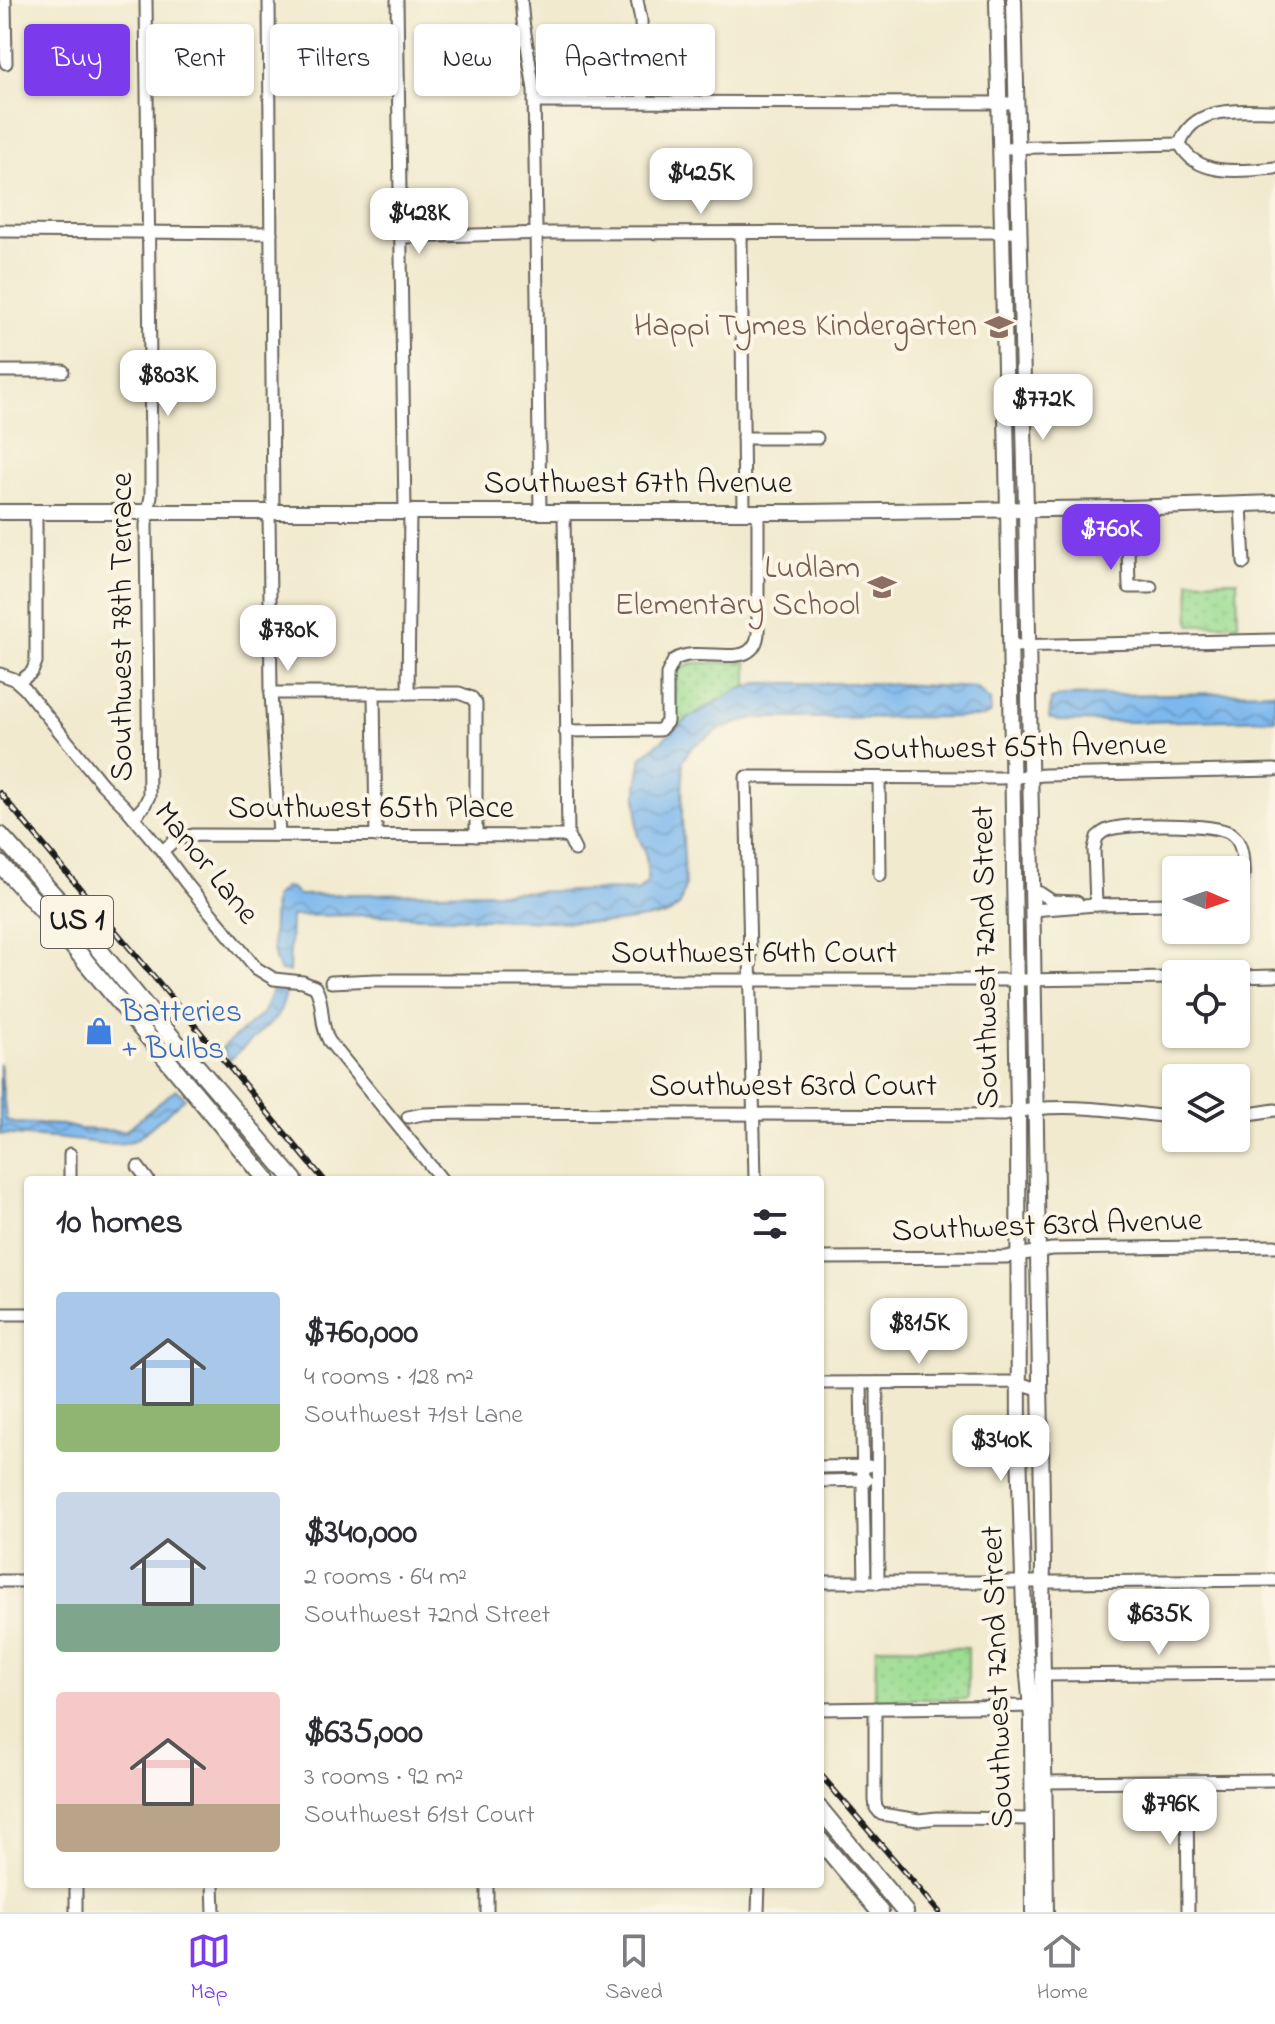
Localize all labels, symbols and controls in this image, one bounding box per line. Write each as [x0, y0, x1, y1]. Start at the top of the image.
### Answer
chip: Buy [24, 24, 130, 96]
chip: Rent [146, 24, 254, 96]
chip: Filters [270, 24, 398, 96]
chip: New [414, 24, 520, 96]
chip: Apartment [536, 24, 715, 96]
pin: $425K [645, 148, 757, 216]
text: $425K [668, 155, 734, 193]
pin: $428K [363, 188, 475, 256]
text: $428K [388, 195, 450, 233]
place label: Happi Tymes Kindergarten [634, 304, 977, 351]
school or university icon: Happi Tymes Kindergarten [984, 312, 1014, 342]
pin: $803K [112, 350, 224, 418]
text: $803K [138, 357, 198, 395]
pin: $772K [987, 374, 1099, 442]
text: $772K [1012, 381, 1074, 419]
street label: Southwest 67th Avenue [484, 461, 793, 508]
street label: Southwest 78th Terrace [100, 472, 147, 782]
pin: $760K [1055, 504, 1167, 572]
text: $760K [1080, 511, 1142, 549]
place label: Ludlam Elementary School [615, 546, 860, 630]
school or university icon: Ludlam Elementary School [867, 572, 897, 602]
pin: $780K [232, 605, 344, 673]
text: $780K [258, 612, 318, 650]
street label: Southwest 65th Avenue [853, 723, 1168, 775]
street label: Southwest 65th Place [228, 786, 515, 833]
street label: Manor Lane [141, 792, 270, 936]
street label: Southwest 72nd Street [961, 805, 1013, 1109]
north arrow [1162, 856, 1250, 944]
map controls [1162, 856, 1250, 1152]
road number: US 1 [41, 896, 113, 948]
street label: Southwest 64th Court [611, 931, 897, 978]
button: locate [1162, 960, 1250, 1048]
place label: Batteries + Bulbs [120, 990, 242, 1074]
shop icon: Batteries + Bulbs [84, 1016, 114, 1046]
street label: Southwest 63rd Court [649, 1064, 937, 1111]
button: layers [1162, 1064, 1250, 1152]
street label: Southwest 63rd Avenue [891, 1198, 1204, 1256]
text: 10 homes [56, 1199, 183, 1249]
icon: filters [748, 1202, 792, 1246]
pin: $815K [863, 1298, 975, 1366]
text: $815K [888, 1305, 950, 1343]
text: $760,000 [304, 1309, 418, 1359]
icon: home [120, 1324, 216, 1420]
text: 4 rooms · 128 m² [304, 1359, 474, 1397]
text: Southwest 71st Lane [304, 1397, 523, 1435]
pin: $340K [945, 1415, 1057, 1483]
text: $340K [970, 1422, 1032, 1460]
text: $340,000 [304, 1509, 417, 1559]
icon: home [120, 1524, 216, 1620]
street label: Southwest 72nd Street [970, 1524, 1028, 1829]
text: 2 rooms · 64 m² [304, 1559, 467, 1597]
pin: $635K [1103, 1589, 1215, 1657]
text: $635K [1126, 1596, 1192, 1634]
text: Southwest 72nd Street [304, 1597, 550, 1635]
text: $635,000 [304, 1709, 423, 1759]
icon: home [120, 1724, 216, 1820]
text: 3 rooms · 92 m² [304, 1759, 463, 1797]
pin: $796K [1114, 1779, 1226, 1847]
text: $796K [1141, 1786, 1199, 1824]
text: Southwest 61st Court [304, 1797, 535, 1835]
tab: Map [187, 1929, 231, 2009]
tab: Saved [605, 1929, 663, 2009]
tab: Home [1037, 1929, 1088, 2009]

